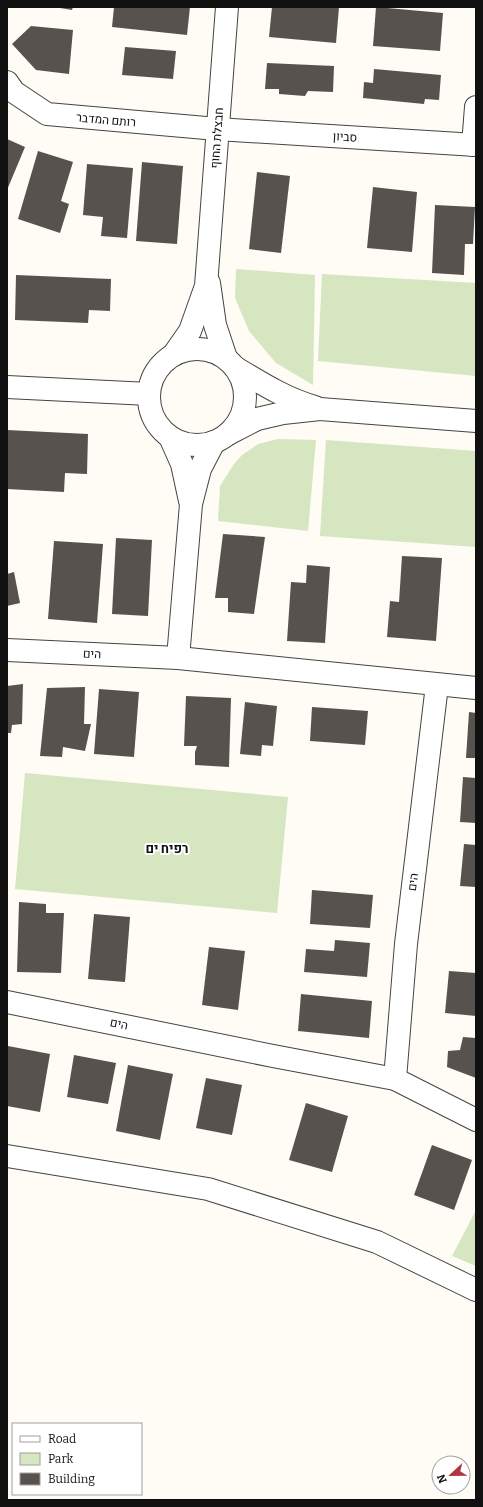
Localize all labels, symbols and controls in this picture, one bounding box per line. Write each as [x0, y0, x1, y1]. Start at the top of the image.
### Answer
street label: חבצלת החוף [208, 107, 226, 169]
street label: רותם המדבר [75, 110, 137, 130]
street label: סביון [332, 129, 358, 145]
street label: הים [82, 647, 102, 661]
district label: רפיח ים [146, 841, 188, 856]
street label: הים [405, 872, 421, 892]
street label: הים [109, 1015, 129, 1033]
legend [12, 1423, 142, 1495]
text: Road [48, 1432, 76, 1446]
text: Park [48, 1452, 74, 1466]
north arrow [431, 1455, 471, 1495]
text: Building [48, 1472, 95, 1486]
text: N [434, 1472, 450, 1485]

